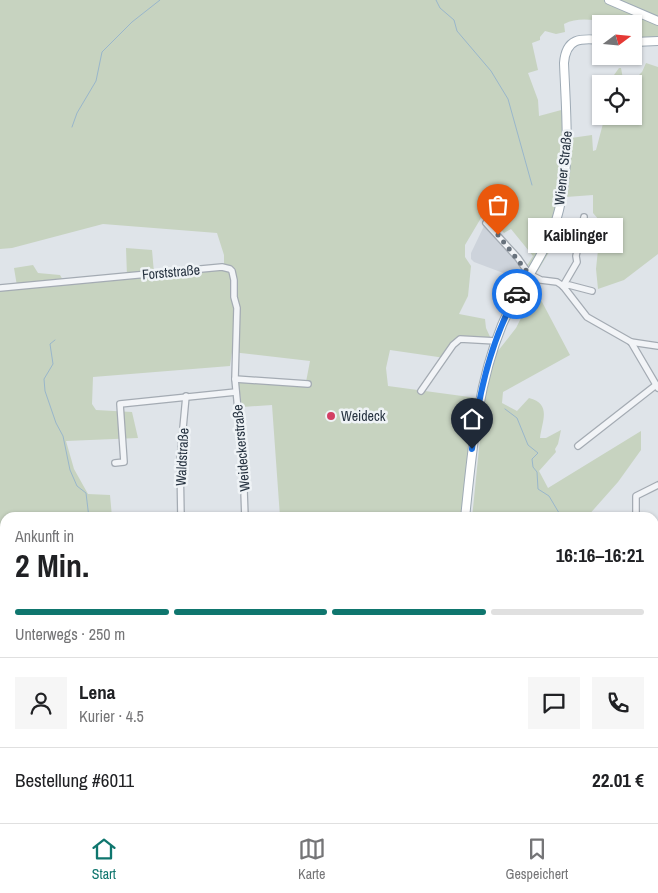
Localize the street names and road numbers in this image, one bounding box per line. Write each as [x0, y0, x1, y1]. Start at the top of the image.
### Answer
street label: Wiener Straße [550, 130, 576, 206]
street label: Forststraße [141, 261, 201, 283]
street label: Weideckerstraße [228, 404, 254, 492]
street label: Waldstraße [171, 427, 193, 487]

